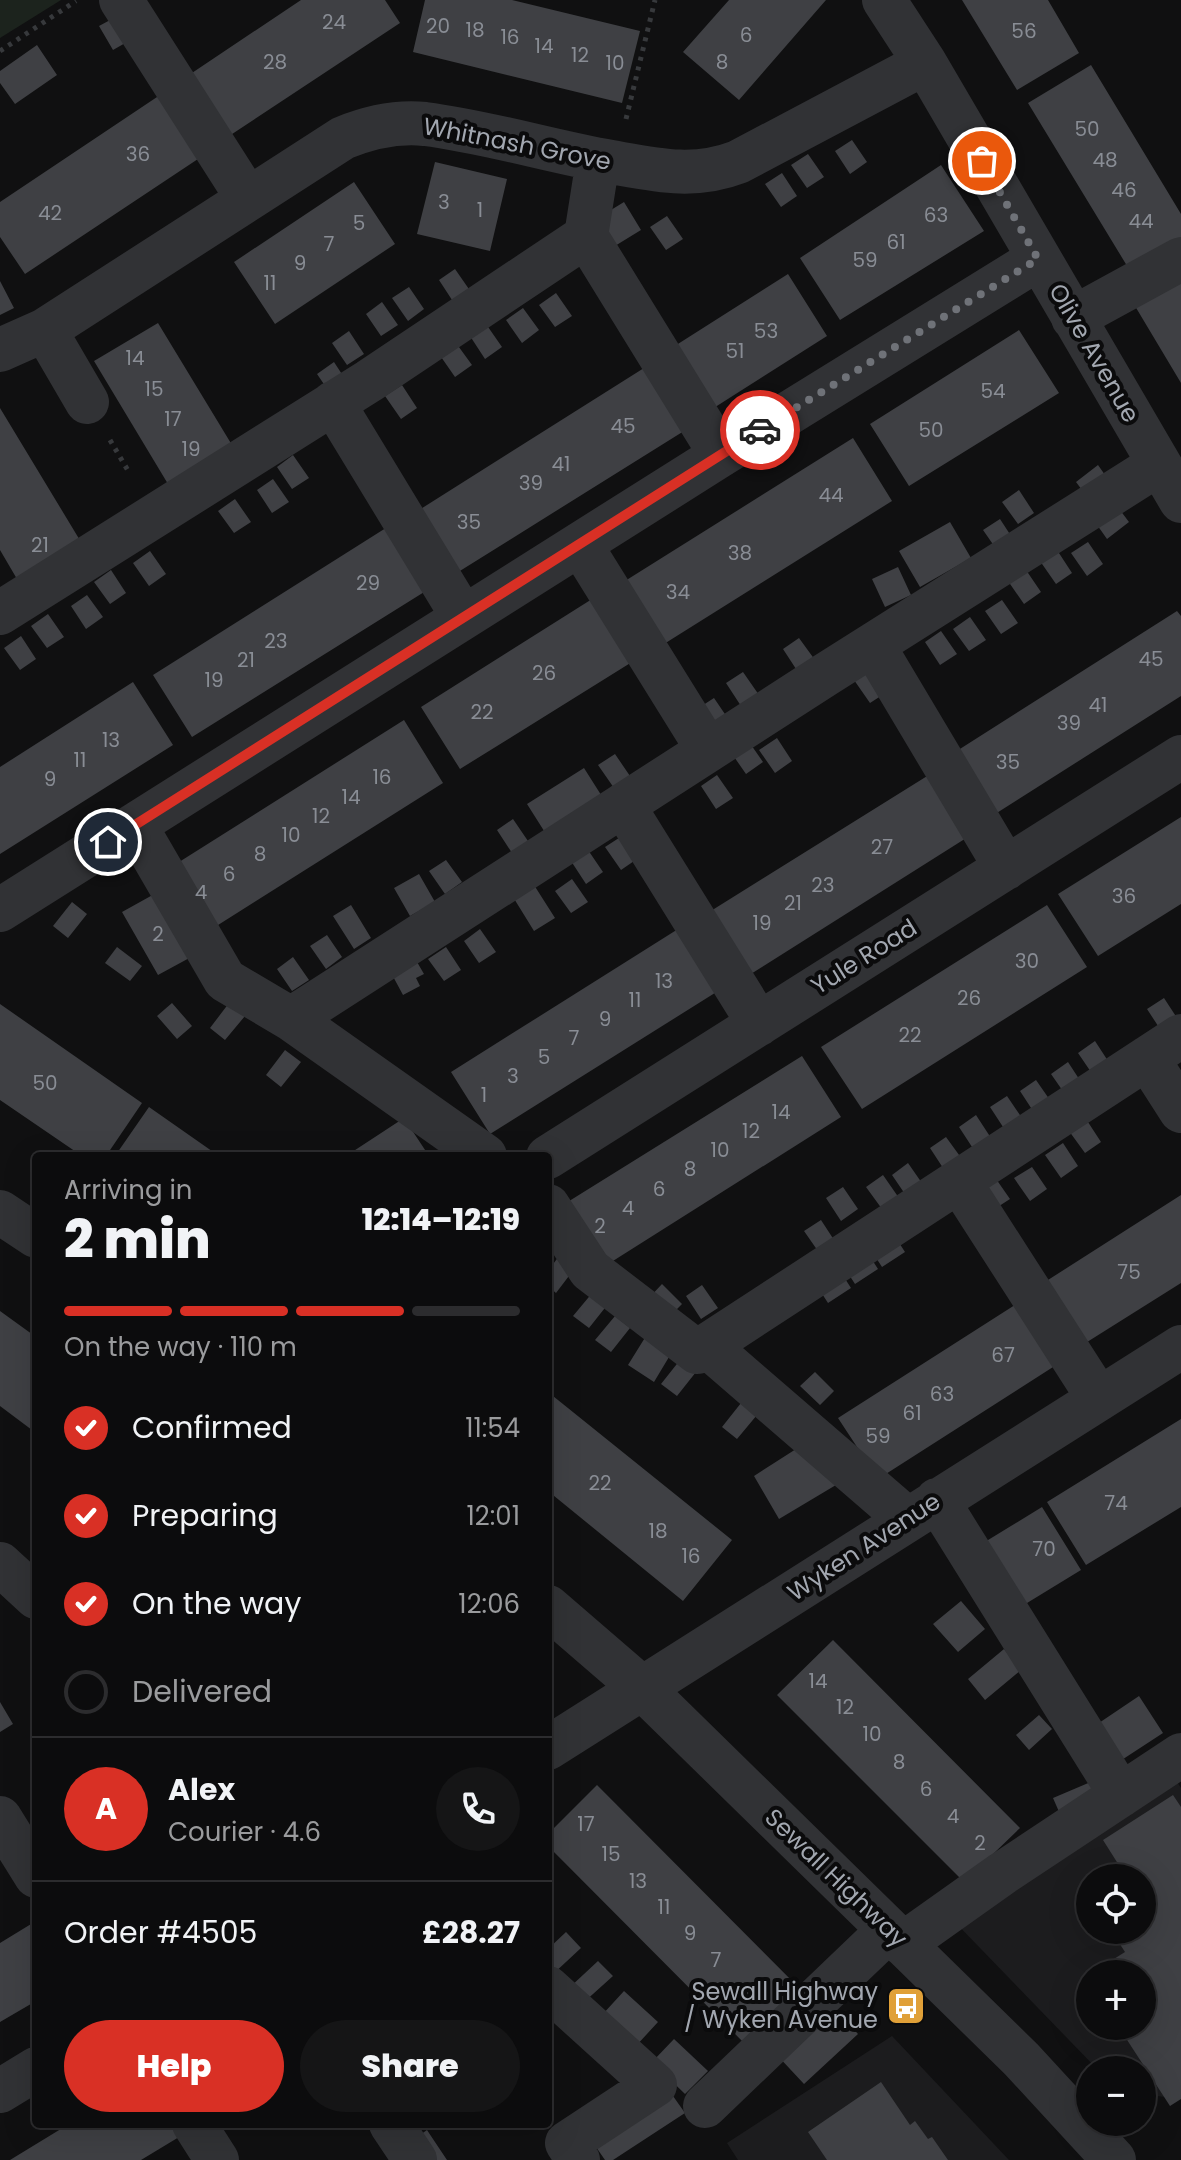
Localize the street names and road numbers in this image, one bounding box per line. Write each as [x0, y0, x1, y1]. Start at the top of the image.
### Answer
street label: Whitnash Grove [420, 109, 614, 178]
street label: Olive Avenue [1041, 277, 1148, 428]
street label: Yule Road [805, 911, 923, 1002]
street label: Wyken Avenue [781, 1485, 947, 1608]
street label: Sewall Highway [758, 1801, 915, 1955]

